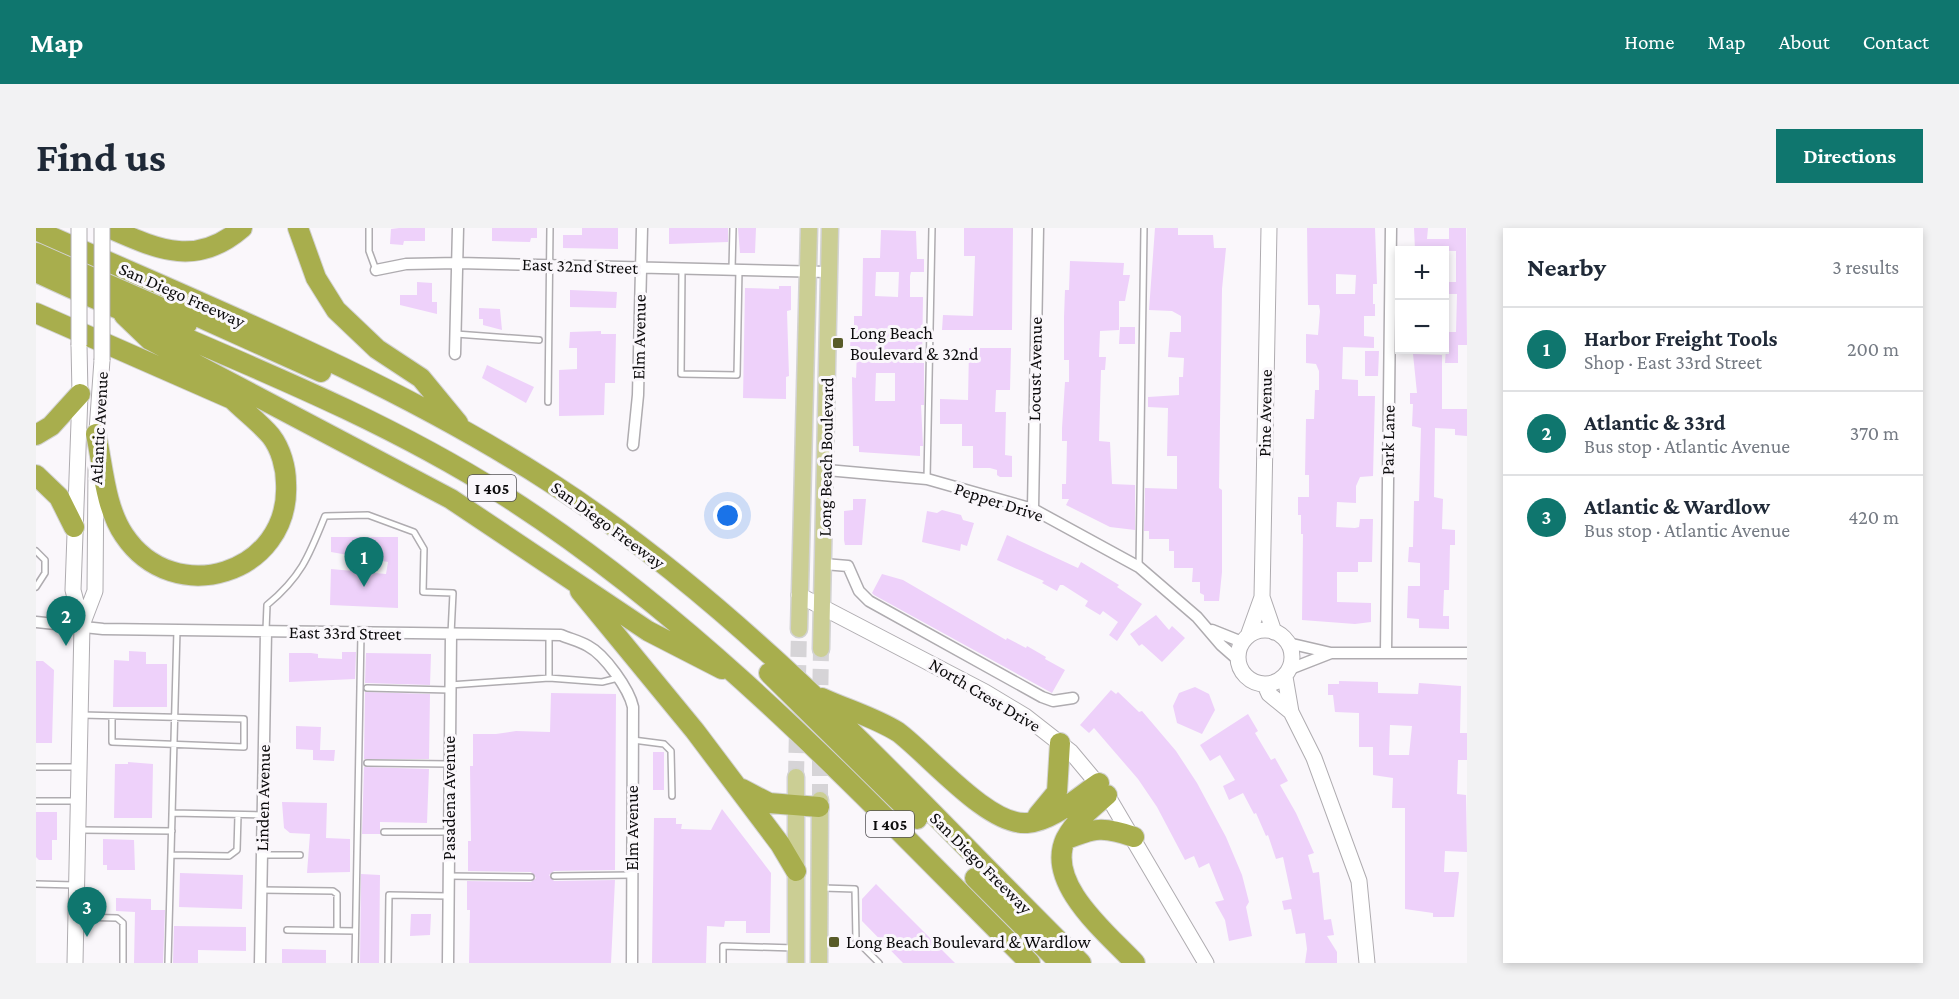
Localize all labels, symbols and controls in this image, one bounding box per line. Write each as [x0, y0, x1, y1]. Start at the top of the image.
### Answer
text: Map [30, 27, 83, 58]
text: Home [1624, 30, 1674, 54]
text: Map [1707, 30, 1746, 54]
text: About [1779, 30, 1830, 54]
text: Contact [1863, 30, 1929, 54]
button: Directions [1776, 129, 1923, 183]
text: Find us [36, 133, 166, 180]
map controls [1395, 246, 1449, 354]
button: + [1395, 246, 1449, 300]
text: Nearby [1527, 253, 1606, 282]
street label: East 32nd Street [522, 254, 639, 278]
text: 3 results [1832, 256, 1899, 278]
street label: San Diego Freeway [116, 258, 249, 332]
street label: Elm Avenue [628, 294, 650, 380]
button: − [1395, 300, 1449, 354]
street label: Locust Avenue [1024, 317, 1046, 421]
place label: Long Beach Boulevard & 32nd [850, 323, 979, 364]
text: Harbor Freight Tools [1584, 326, 1778, 351]
marker: Long Beach Boulevard & 32nd [831, 336, 845, 350]
text: 1 [1543, 338, 1550, 360]
text: 200 m [1847, 338, 1899, 360]
text: Shop · East 33rd Street [1584, 351, 1762, 373]
street label: Pine Avenue [1254, 369, 1276, 457]
street label: Atlantic Avenue [86, 371, 112, 485]
street label: Long Beach Boulevard [815, 377, 837, 537]
street label: Park Lane [1377, 405, 1399, 475]
text: Atlantic & 33rd [1584, 410, 1725, 435]
text: 2 [1541, 422, 1552, 444]
text: 370 m [1850, 422, 1899, 444]
text: Bus stop · Atlantic Avenue [1584, 435, 1790, 457]
road number: I 405 [468, 475, 516, 501]
street label: San Diego Freeway [547, 477, 669, 573]
street label: Pepper Drive [952, 478, 1046, 526]
text: Atlantic & Wardlow [1584, 494, 1770, 519]
your location [713, 501, 742, 530]
text: 3 [1542, 506, 1551, 528]
text: 420 m [1848, 506, 1899, 528]
text: Bus stop · Atlantic Avenue [1584, 519, 1790, 541]
pin: 1 [344, 538, 384, 587]
pin: 2 [46, 596, 86, 646]
street label: East 33rd Street [289, 622, 402, 644]
street label: North Crest Drive [926, 654, 1044, 736]
street label: Pasadena Avenue [439, 736, 459, 860]
street label: Linden Avenue [252, 744, 274, 852]
street label: Elm Avenue [622, 785, 642, 871]
street label: San Diego Freeway [926, 808, 1036, 918]
road number: I 405 [866, 811, 914, 837]
pin: 3 [68, 888, 106, 937]
place label: Long Beach Boulevard & Wardlow [846, 932, 1092, 952]
marker: Long Beach Boulevard & Wardlow [827, 935, 841, 949]

